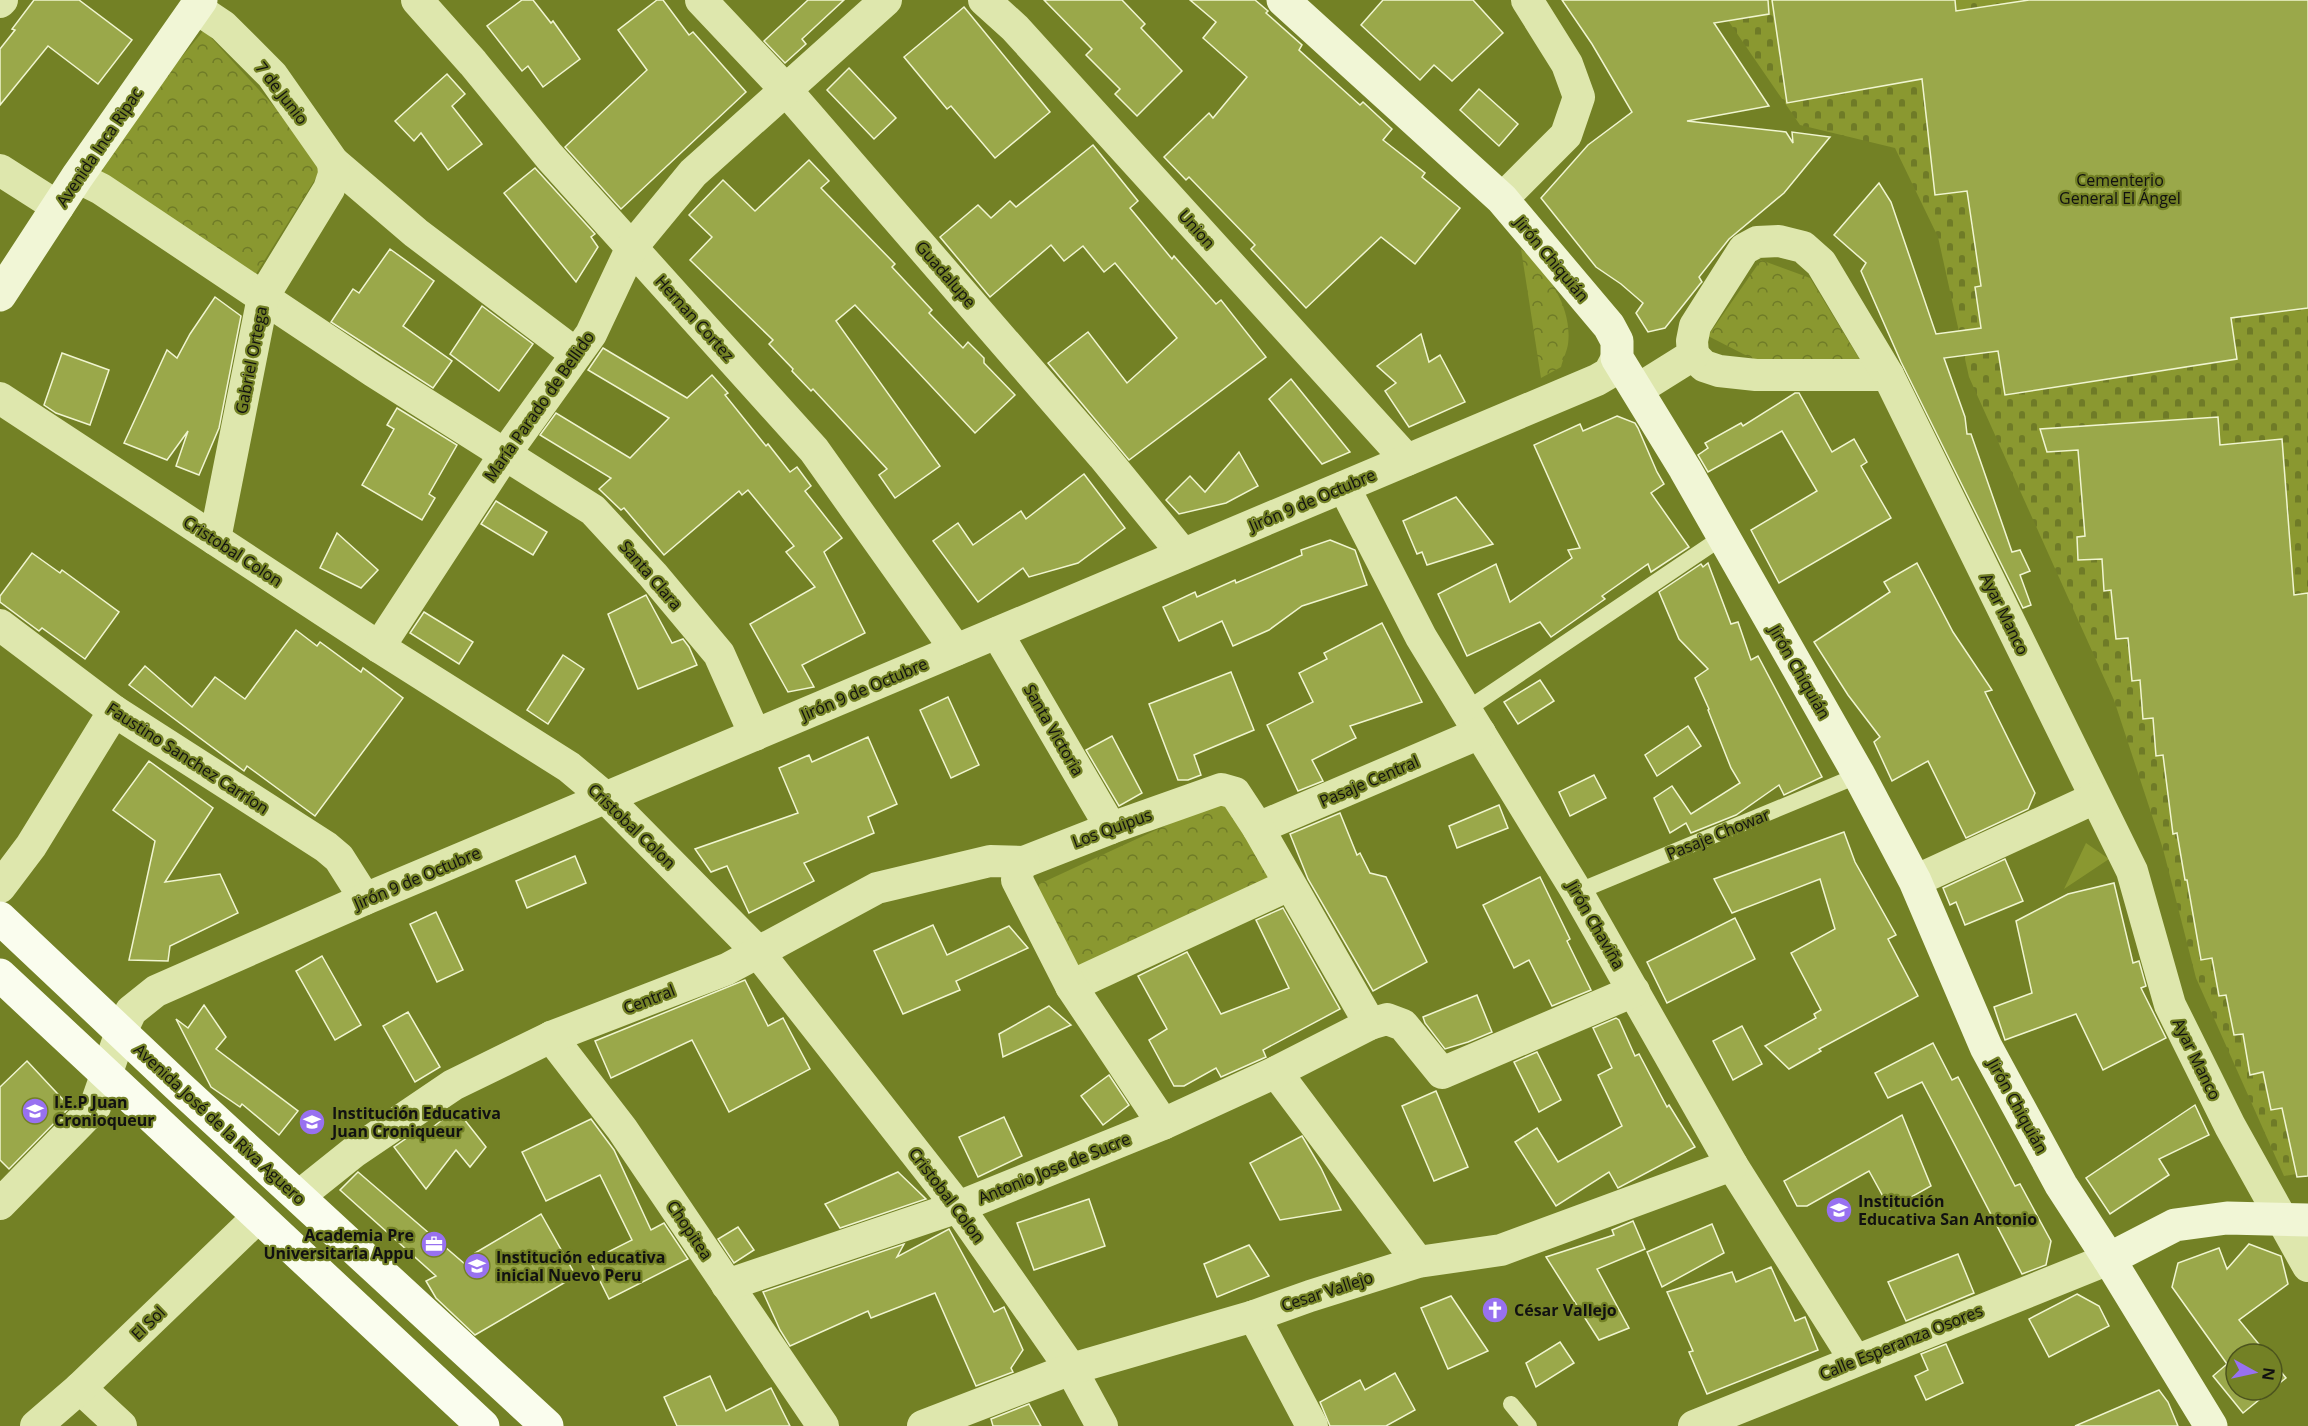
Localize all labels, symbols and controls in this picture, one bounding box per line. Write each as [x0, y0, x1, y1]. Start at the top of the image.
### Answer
street label: 7 de Junio [251, 57, 313, 129]
street label: Avenida Inca Ripac [51, 83, 147, 211]
park label: Cementerio General El Ángel [2059, 169, 2181, 209]
street label: Union [1174, 205, 1220, 253]
street label: Jirón Chiquián [1509, 210, 1594, 306]
street label: Guadalupe [911, 236, 981, 312]
street label: Hernan Cortez [651, 270, 739, 366]
street label: Gabriel Ortega [230, 304, 272, 416]
street label: María Parado de Bellido [479, 327, 599, 485]
street label: Jirón 9 de Octubre [1243, 463, 1379, 537]
street label: Cristobal Colon [179, 511, 287, 591]
street label: Santa Clara [615, 536, 687, 614]
street label: Ayar Manco [1976, 570, 2034, 658]
street label: Jirón Chiquián [1763, 619, 1836, 723]
street label: Jirón 9 de Octubre [795, 652, 931, 726]
street label: Santa Victoria [1019, 680, 1089, 780]
street label: Faustino Sanchez Carrion [103, 697, 273, 819]
street label: Pasaje Central [1316, 750, 1422, 812]
street label: Cristobal Colon [583, 779, 681, 873]
street label: Los Quipus [1069, 803, 1155, 853]
street label: Pasaje Chowar [1663, 803, 1773, 865]
street label: Jirón 9 de Octubre [348, 841, 484, 915]
street label: Jirón Chaviña [1561, 875, 1630, 973]
street label: Central [620, 979, 678, 1019]
street label: Ayar Manco [2168, 1015, 2226, 1103]
street label: Avenida José de la Riva Aguero [129, 1038, 311, 1210]
street label: Jirón Chiquián [1982, 1053, 2053, 1157]
place label: I.E.P Juan Cronioqueur [54, 1091, 155, 1131]
school or university icon: I.E.P Juan Cronioqueur [20, 1096, 50, 1126]
place label: Institución Educativa Juan Croniqueur [330, 1102, 501, 1142]
school or university icon: Institución Educativa Juan Croniqueur [297, 1107, 327, 1137]
street label: Antonio Jose de Sucre [975, 1127, 1133, 1209]
street label: Cristobal Colon [904, 1143, 990, 1247]
place label: Institución Educativa San Antonio [1858, 1190, 2037, 1230]
school or university icon: Institución Educativa San Antonio [1824, 1195, 1854, 1225]
street label: Chopitea [662, 1196, 718, 1264]
place label: Academia Pre Universitaria Appu [263, 1224, 414, 1264]
office icon: Academia Pre Universitaria Appu [419, 1229, 449, 1259]
place label: Institución educativa inicial Nuevo Peru [496, 1246, 665, 1286]
school or university icon: Institución educativa inicial Nuevo Peru [462, 1251, 492, 1281]
street label: Cesar Vallejo [1278, 1266, 1376, 1316]
church icon: César Vallejo [1480, 1295, 1510, 1325]
place label: César Vallejo [1514, 1299, 1617, 1321]
street label: Calle Esperanza Osores [1816, 1299, 1986, 1385]
street label: El Sol [126, 1301, 170, 1345]
north arrow [2224, 1342, 2284, 1402]
text: N [2257, 1366, 2281, 1382]

